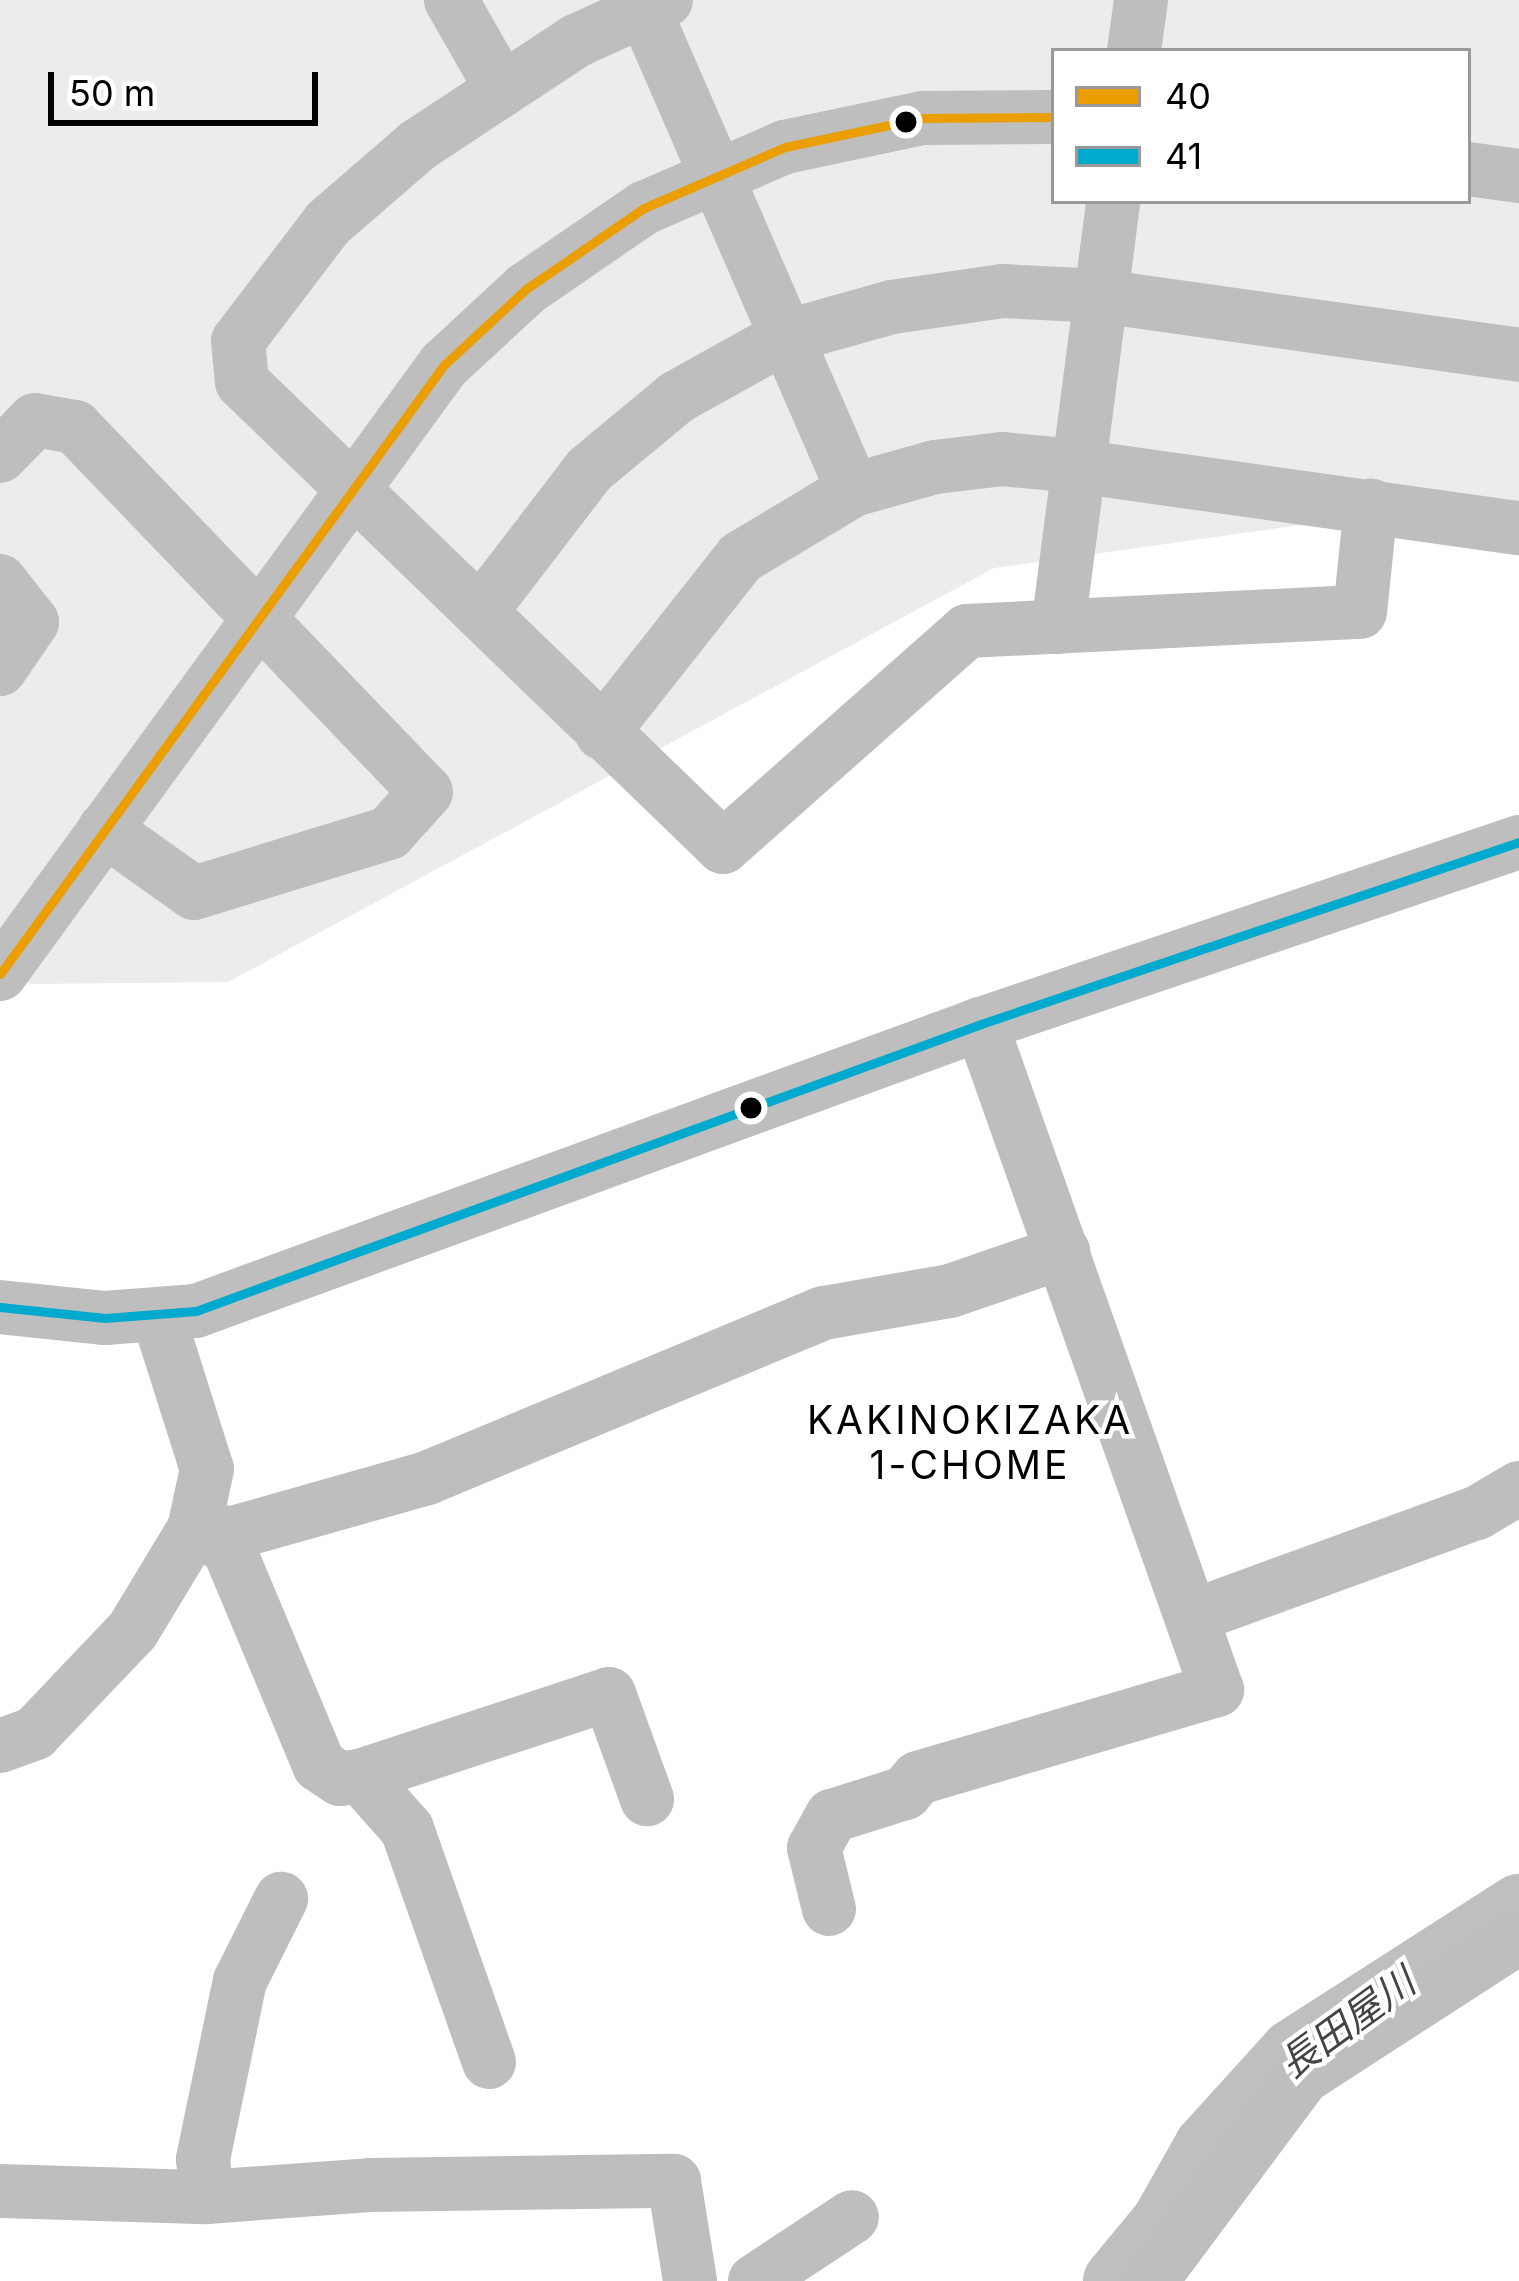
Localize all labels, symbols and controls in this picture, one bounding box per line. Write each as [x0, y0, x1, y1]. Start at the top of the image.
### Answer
scale bar [54, 48, 324, 122]
legend [1051, 48, 1471, 204]
text: 50 m [69, 71, 155, 115]
text: 40 [1165, 74, 1211, 118]
unlabelled marker [895, 111, 917, 133]
text: 41 [1165, 134, 1202, 178]
unlabelled marker [740, 1097, 762, 1119]
district label: KAKINOKIZAKA 1-CHOME [807, 1398, 1133, 1489]
water label: 長田屋川 [1270, 1958, 1424, 2088]

